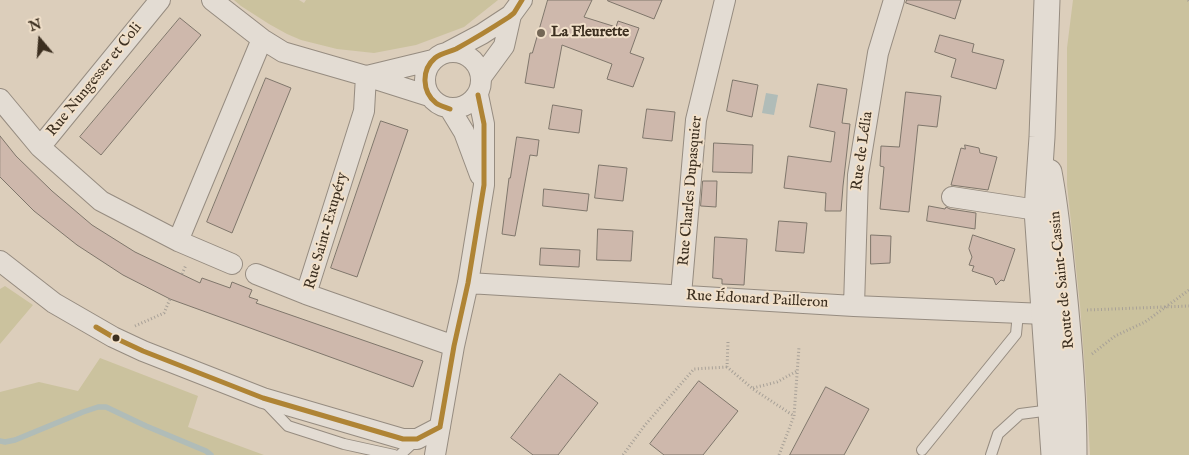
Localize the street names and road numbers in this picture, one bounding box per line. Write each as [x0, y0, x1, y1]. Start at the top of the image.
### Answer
street label: Rue Nungesser et Coli [44, 20, 146, 140]
street label: Rue de Lélia [849, 110, 877, 192]
street label: Rue Charles Dupasquier [675, 115, 707, 267]
street label: Rue Saint-Exupéry [302, 170, 352, 292]
street label: Route de Saint-Cassin [1047, 210, 1079, 350]
street label: Rue Édouard Pailleron [685, 287, 829, 313]

